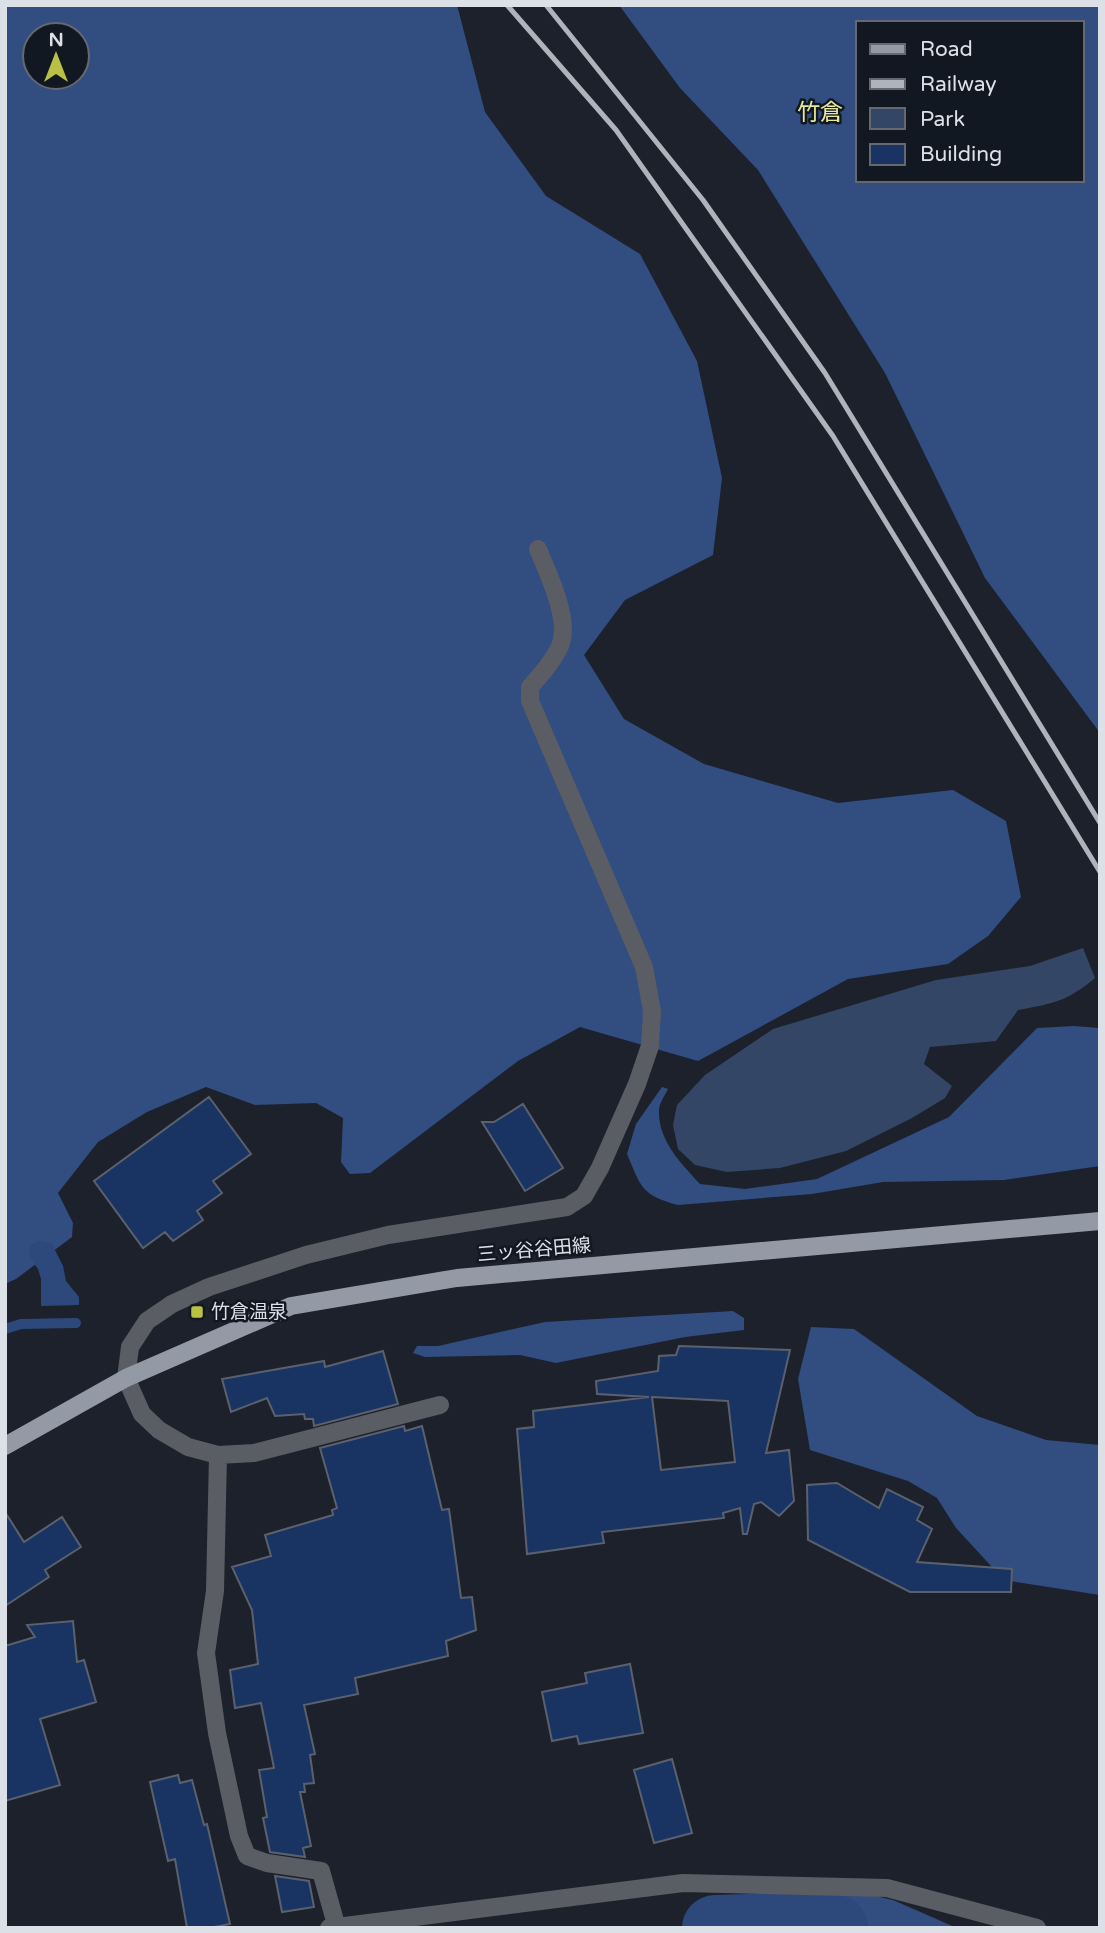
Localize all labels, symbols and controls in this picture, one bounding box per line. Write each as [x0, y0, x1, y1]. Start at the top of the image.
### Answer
north arrow [21, 21, 91, 91]
legend [856, 21, 1084, 182]
text: N [48, 29, 64, 51]
text: Road [920, 37, 973, 62]
text: Railway [920, 72, 997, 97]
district label: 竹倉 [797, 99, 843, 127]
text: Park [920, 107, 965, 132]
text: Building [920, 142, 1002, 167]
street label: 三ッ谷谷田線 [476, 1234, 592, 1266]
place label: 竹倉温泉 [211, 1301, 287, 1323]
marker: 竹倉温泉 [189, 1304, 205, 1320]

